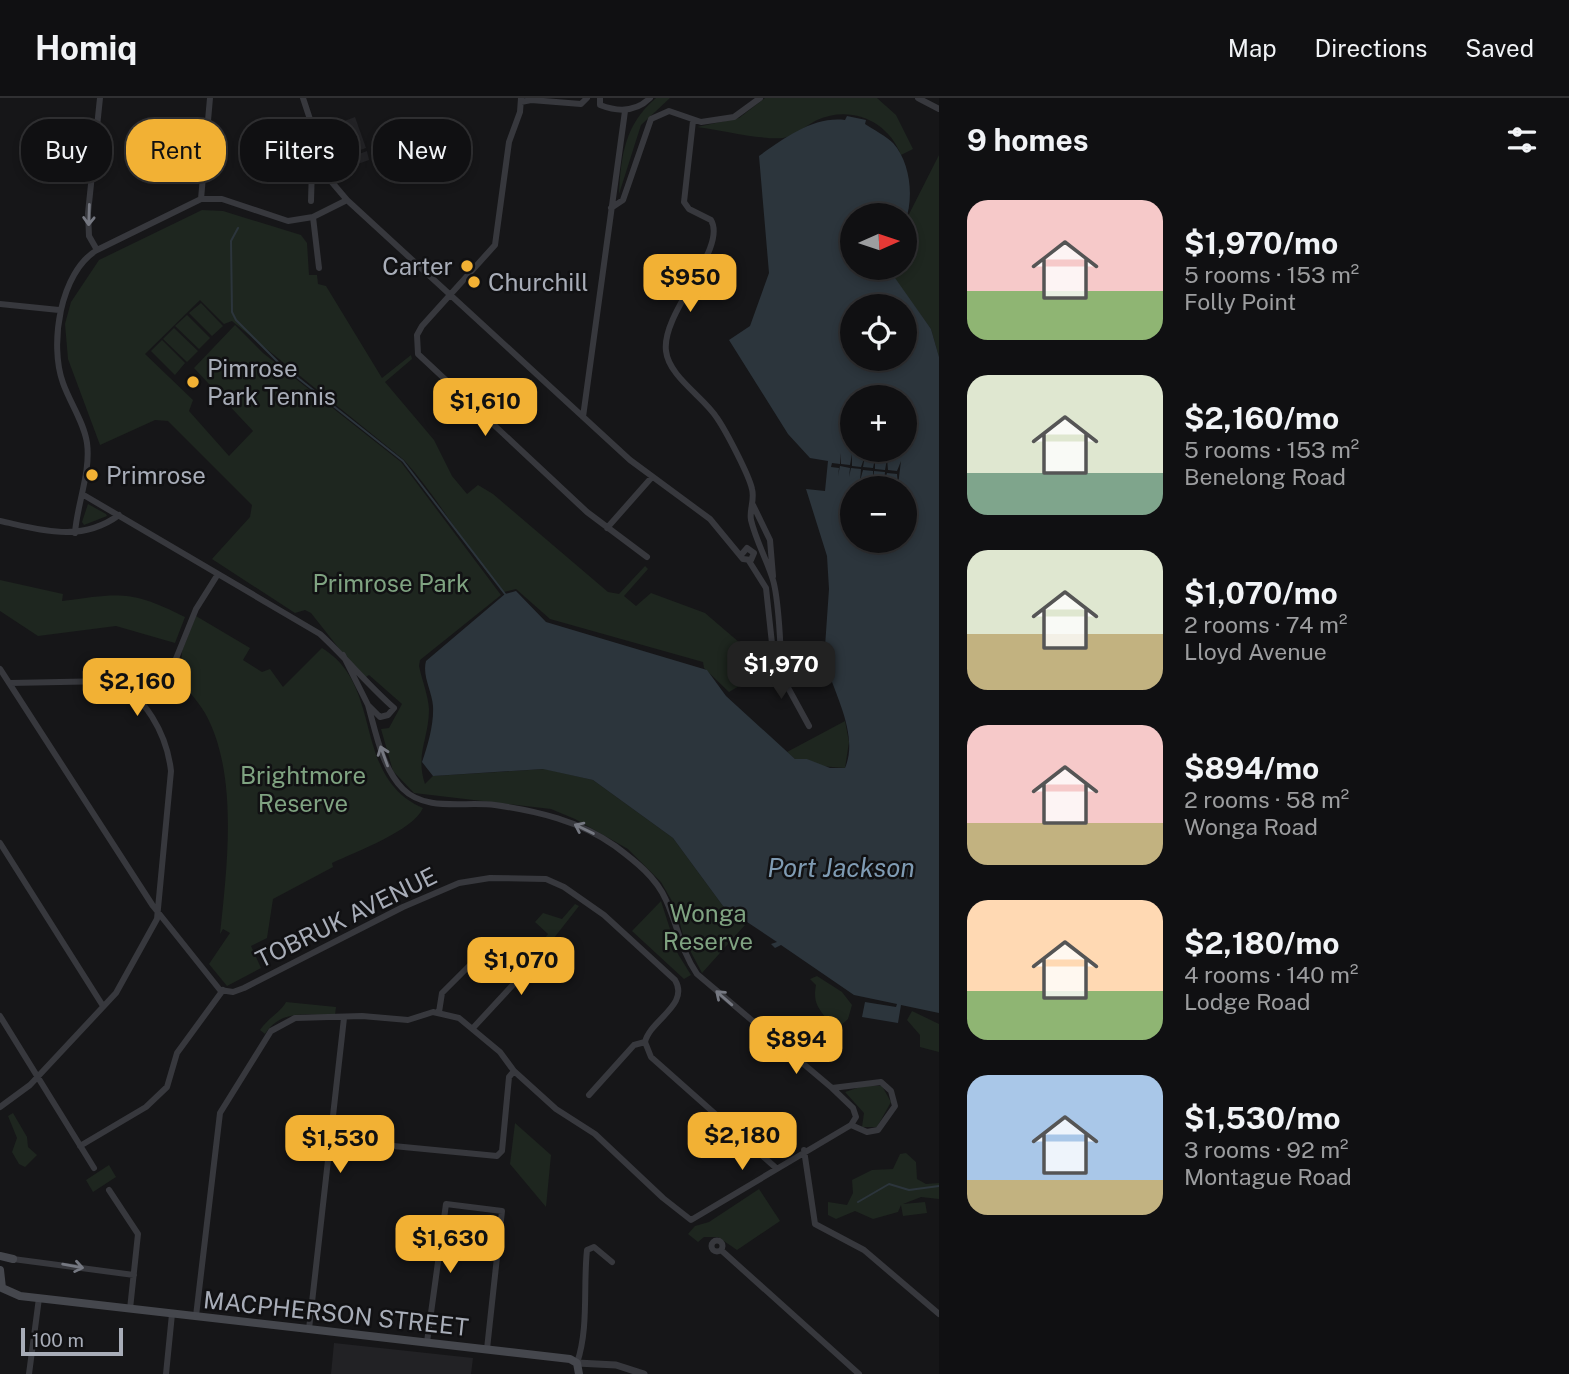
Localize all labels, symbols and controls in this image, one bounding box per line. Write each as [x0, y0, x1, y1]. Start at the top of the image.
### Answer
text: Homiq [35, 29, 137, 67]
text: Map [1228, 34, 1277, 62]
text: Directions [1315, 34, 1427, 62]
text: Saved [1465, 34, 1534, 62]
chip: Buy [21, 119, 112, 182]
chip: Rent [126, 119, 226, 182]
chip: Filters [240, 119, 359, 182]
chip: New [373, 119, 471, 182]
icon: filters [1503, 121, 1541, 159]
text: 9 homes [967, 122, 1089, 158]
one-way arrow [83, 203, 96, 226]
north arrow [840, 203, 917, 280]
map controls [840, 203, 917, 553]
text: $1,970/mo [1184, 225, 1338, 261]
icon: home [1023, 228, 1107, 312]
place label: Carter [382, 252, 453, 280]
pin: $950 [649, 254, 731, 314]
marker: Carter [459, 258, 475, 274]
text: 5 rooms · 153 m² [1184, 261, 1359, 288]
text: $950 [659, 263, 721, 290]
place label: Churchill [488, 268, 589, 296]
marker: Churchill [466, 274, 482, 290]
text: Folly Point [1184, 288, 1296, 315]
button: locate [840, 294, 917, 371]
place label: Pimrose Park Tennis [207, 354, 336, 410]
marker: Pimrose Park Tennis [185, 374, 201, 390]
pin: $1,610 [428, 378, 542, 438]
button: + [840, 385, 917, 462]
text: $1,610 [449, 387, 521, 414]
text: $2,160/mo [1184, 400, 1339, 436]
icon: home [1023, 403, 1107, 487]
text: 5 rooms · 153 m² [1184, 436, 1359, 463]
place label: Primrose [106, 461, 206, 489]
text: Benelong Road [1184, 463, 1346, 490]
marker: Primrose [84, 467, 100, 483]
button: − [840, 476, 917, 553]
park label: Primrose Park [313, 569, 469, 597]
text: $1,070/mo [1184, 575, 1338, 611]
icon: home [1023, 578, 1107, 662]
text: 2 rooms · 74 m² [1184, 611, 1347, 638]
text: Lloyd Avenue [1184, 638, 1327, 665]
pin: $1,970 [724, 642, 838, 701]
text: $1,970 [743, 650, 819, 677]
pin: $2,160 [80, 658, 194, 718]
text: $2,160 [99, 667, 175, 694]
one-way arrow [377, 745, 389, 767]
text: $894/mo [1184, 750, 1319, 786]
icon: home [1023, 753, 1107, 837]
park label: Brightmore Reserve [240, 761, 366, 817]
text: 2 rooms · 58 m² [1184, 786, 1349, 813]
text: Wonga Road [1184, 813, 1318, 840]
one-way arrow [574, 822, 595, 836]
water label: Port Jackson [767, 852, 915, 883]
street label: TOBRUK AVENUE [251, 861, 441, 973]
park label: Wonga Reserve [663, 899, 753, 955]
text: $2,180/mo [1184, 925, 1340, 961]
icon: home [1023, 928, 1107, 1012]
pin: $1,070 [464, 937, 578, 997]
text: $1,070 [483, 946, 559, 973]
text: 4 rooms · 140 m² [1184, 961, 1358, 988]
text: Lodge Road [1184, 988, 1310, 1015]
one-way arrow [716, 990, 734, 1006]
pin: $894 [755, 1016, 837, 1076]
text: $894 [765, 1025, 827, 1052]
text: $1,530/mo [1184, 1100, 1341, 1136]
icon: home [1023, 1103, 1107, 1187]
pin: $2,180 [685, 1112, 799, 1172]
pin: $1,530 [283, 1116, 397, 1175]
text: $2,180 [704, 1121, 780, 1148]
text: $1,530 [301, 1124, 379, 1151]
text: 3 rooms · 92 m² [1184, 1136, 1349, 1163]
text: Montague Road [1184, 1163, 1352, 1190]
pin: $1,630 [393, 1216, 507, 1275]
text: $1,630 [411, 1224, 489, 1251]
one-way arrow [61, 1260, 84, 1274]
street label: MACPHERSON STREET [202, 1285, 470, 1341]
scale bar [21, 1325, 122, 1357]
text: 100 m [32, 1329, 84, 1351]

